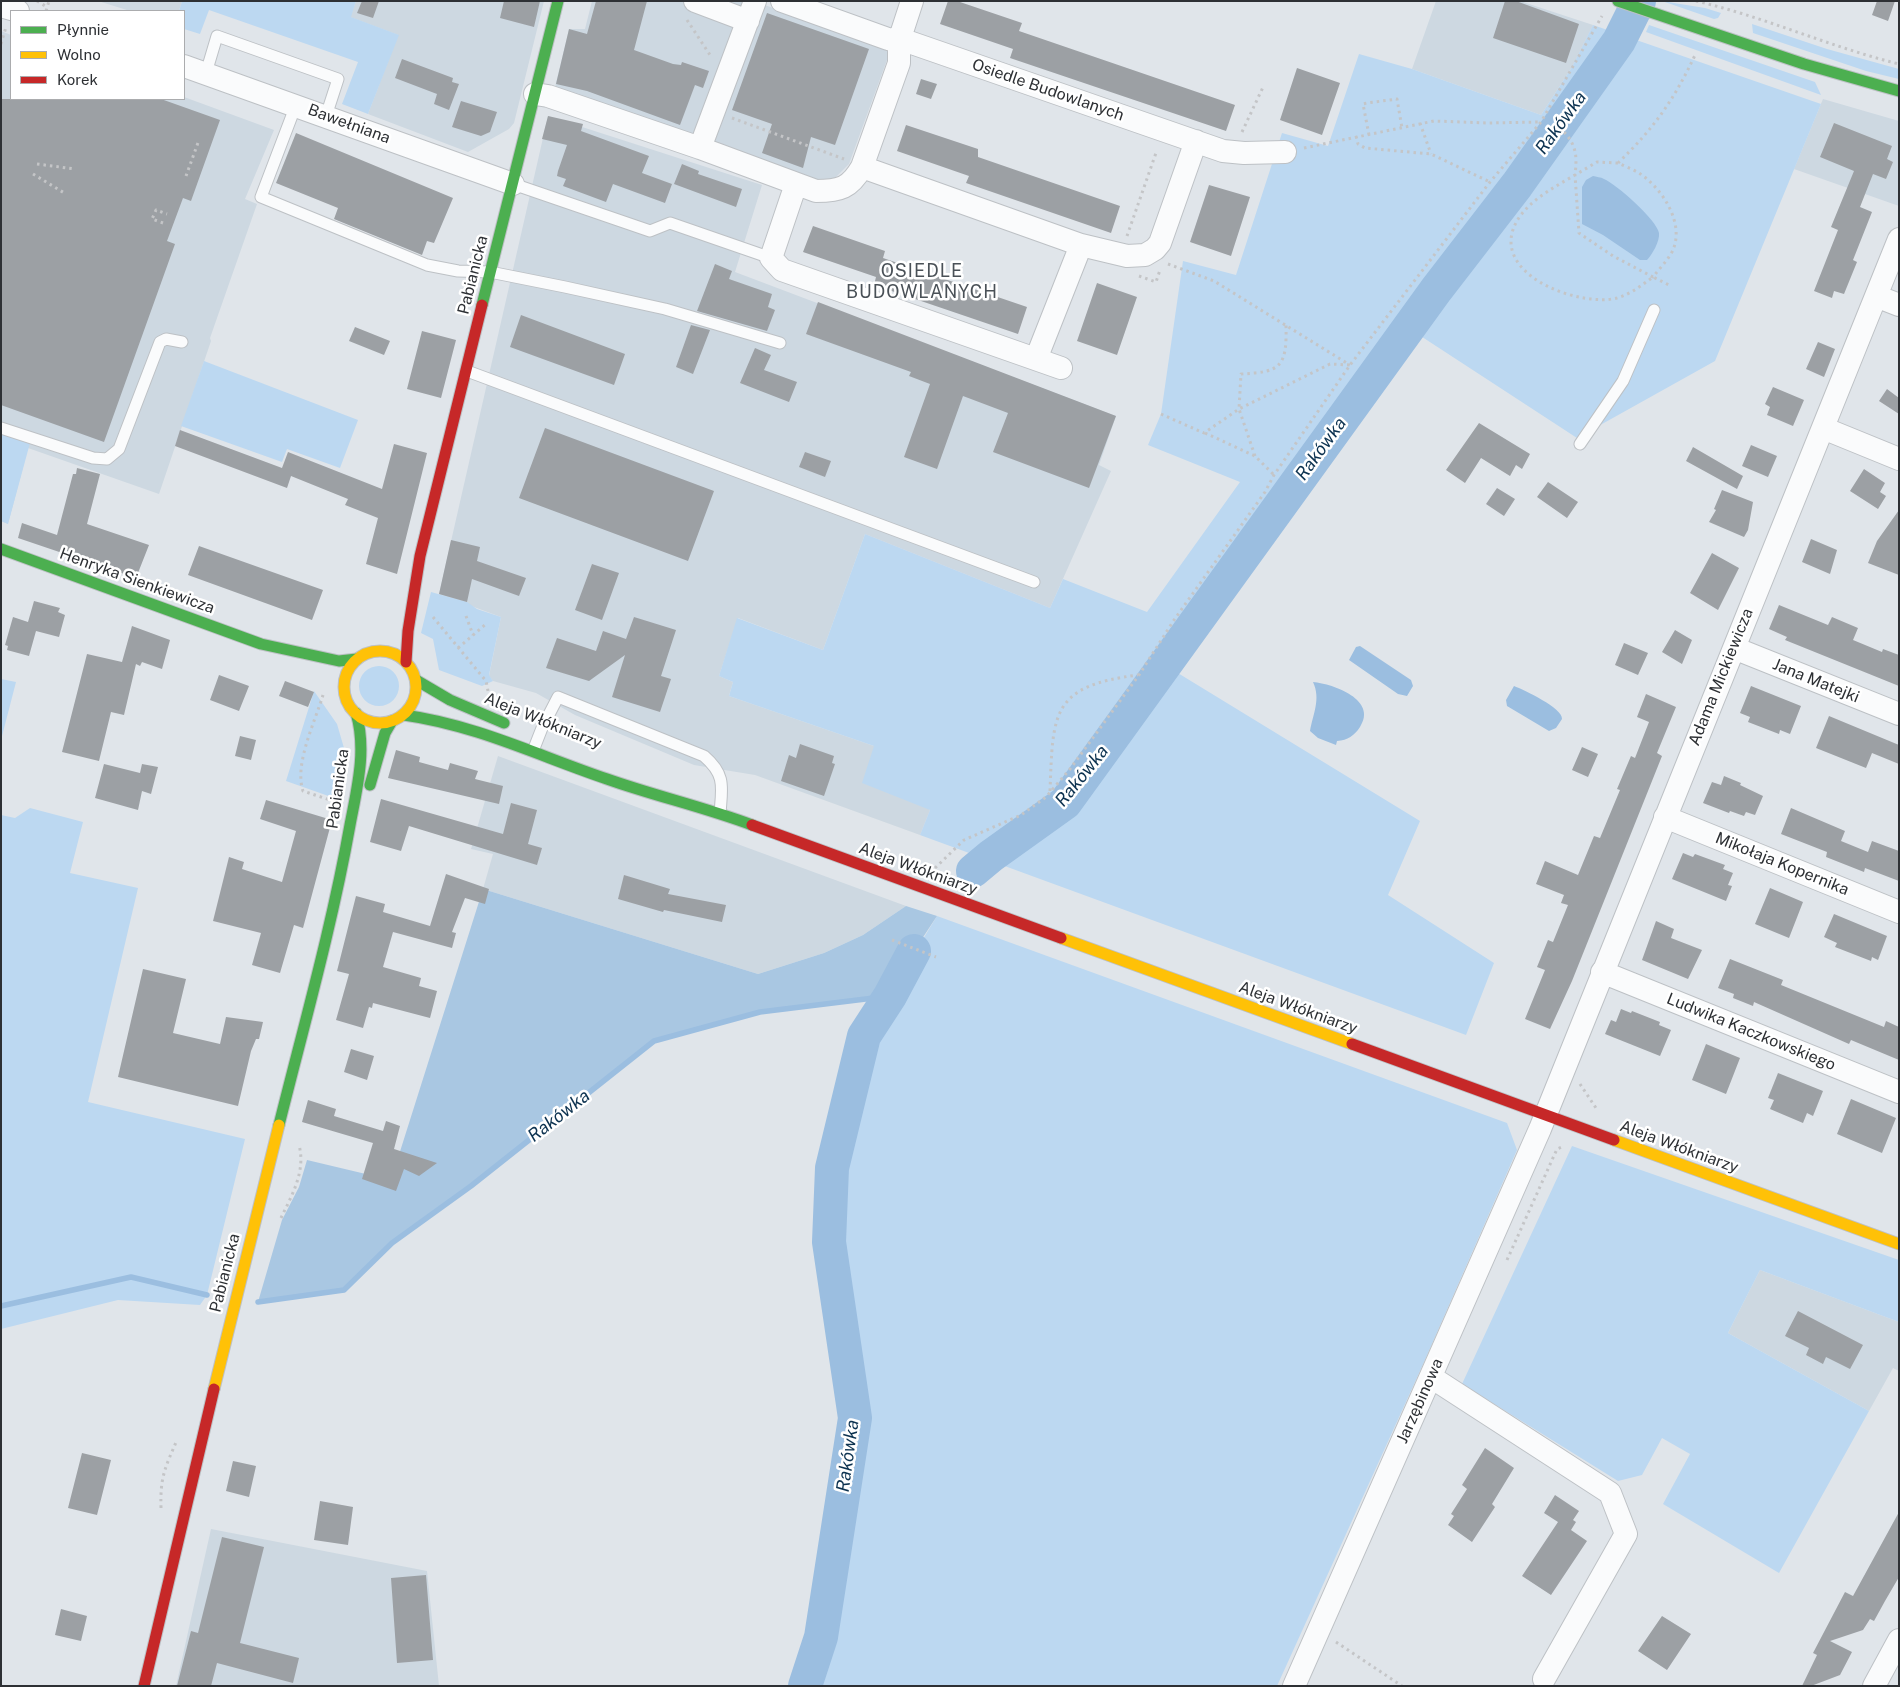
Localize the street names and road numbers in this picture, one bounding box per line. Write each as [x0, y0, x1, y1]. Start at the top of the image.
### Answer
street label: Osiedle Budowlanych [969, 55, 1127, 125]
street label: Bawełniana [305, 100, 393, 148]
street label: Pabianicka [454, 234, 492, 316]
street label: Henryka Sienkiewicza [57, 544, 217, 618]
street label: Adama Mickiewicza [1685, 606, 1757, 748]
street label: Jana Matejki [1770, 655, 1862, 707]
street label: Aleja Włókniarzy [482, 689, 604, 753]
street label: Pabianicka [323, 748, 353, 830]
street label: Mikołaja Kopernika [1712, 828, 1852, 900]
street label: Aleja Włókniarzy [856, 839, 980, 899]
street label: Aleja Włókniarzy [1236, 978, 1360, 1038]
street label: Ludwika Kaczkowskiego [1664, 989, 1838, 1075]
street label: Aleja Włókniarzy [1617, 1117, 1741, 1177]
street label: Pabianicka [206, 1232, 244, 1314]
street label: Jarzębinowa [1393, 1356, 1447, 1446]

